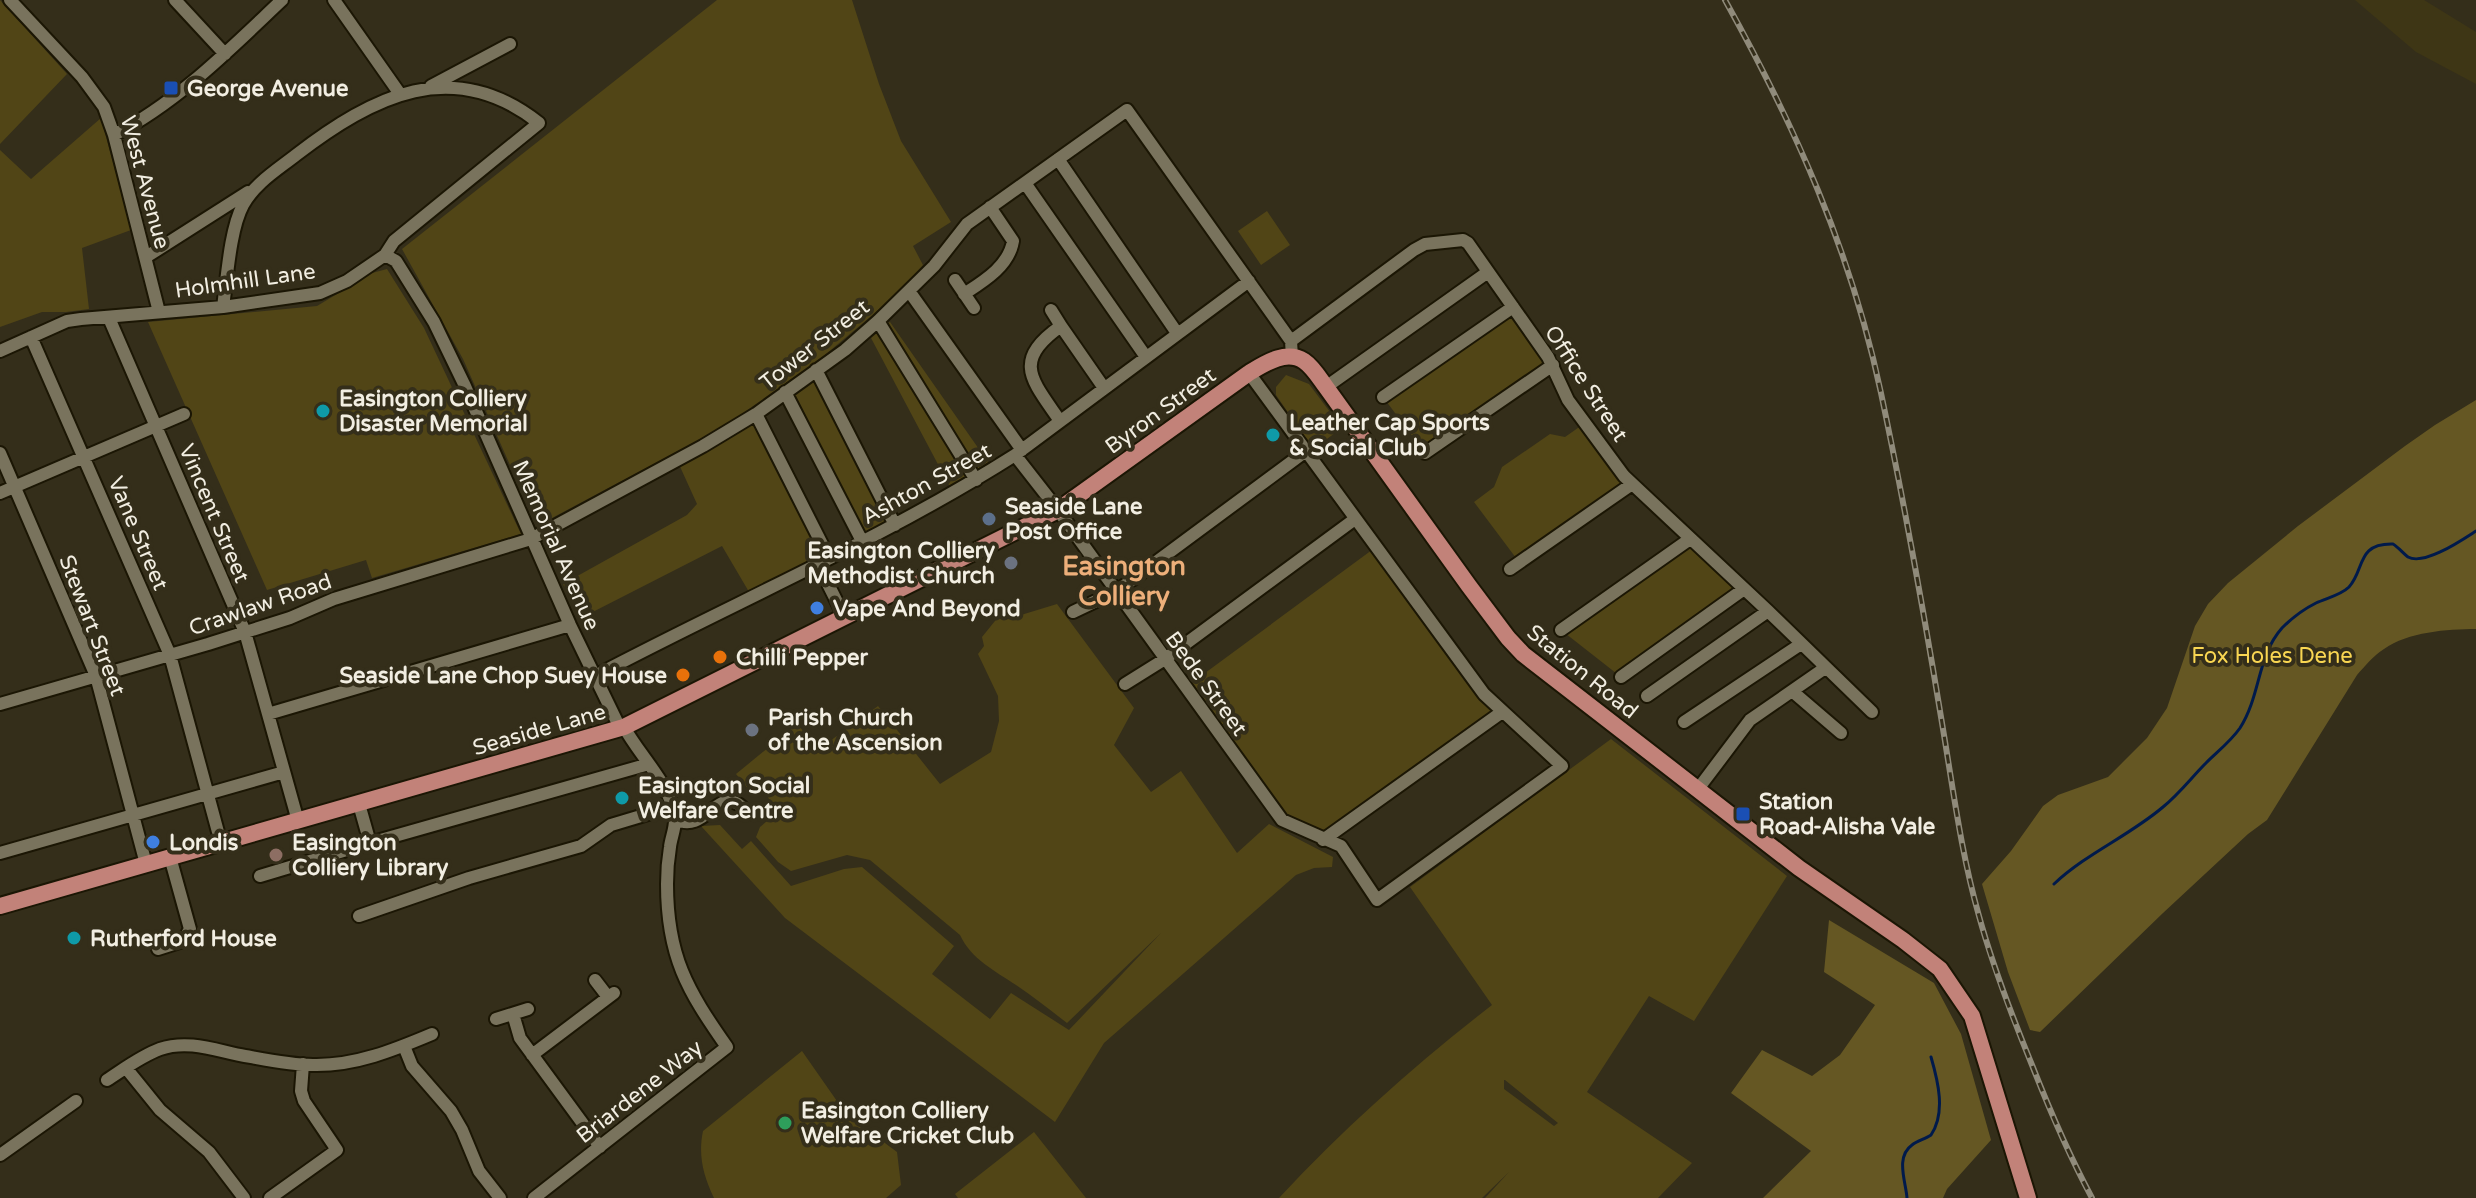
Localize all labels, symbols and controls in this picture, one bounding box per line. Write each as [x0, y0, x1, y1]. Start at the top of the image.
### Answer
place label: George Avenue [187, 76, 348, 102]
marker: George Avenue [162, 79, 180, 97]
street label: West Avenue [115, 113, 175, 252]
street label: Holmhill Lane [173, 258, 317, 304]
street label: Tower Street [755, 294, 875, 396]
street label: Office Street [1539, 321, 1633, 446]
street label: Byron Street [1100, 362, 1221, 460]
place label: Easington Colliery Disaster Memorial [339, 386, 528, 437]
marker: Easington Colliery Disaster Memorial [314, 402, 332, 420]
place label: Leather Cap Sports & Social Club [1289, 410, 1490, 461]
marker: Leather Cap Sports & Social Club [1264, 426, 1282, 444]
street label: Ashton Street [857, 438, 996, 530]
street label: Vincent Street [173, 440, 255, 587]
street label: Memorial Avenue [507, 456, 605, 634]
street label: Vane Street [102, 473, 174, 594]
place label: Seaside Lane Post Office [1005, 494, 1142, 545]
marker: Seaside Lane Post Office [980, 510, 998, 528]
place label: Easington Colliery Methodist Church [807, 538, 995, 589]
street label: Stewart Street [53, 551, 131, 699]
district label: Easington Colliery [1062, 551, 1186, 612]
marker: Easington Colliery Methodist Church [1002, 554, 1020, 572]
street label: Crawlaw Road [186, 568, 335, 642]
place label: Vape And Beyond [833, 596, 1021, 622]
marker: Vape And Beyond [808, 599, 826, 617]
street label: Station Road [1522, 619, 1643, 724]
street label: Bede Street [1160, 626, 1253, 741]
park label: Fox Holes Dene [2191, 643, 2353, 669]
place label: Chilli Pepper [736, 645, 868, 671]
marker: Chilli Pepper [711, 648, 729, 666]
place label: Seaside Lane Chop Suey House [340, 663, 667, 689]
marker: Seaside Lane Chop Suey House [674, 666, 692, 684]
street label: Seaside Lane [470, 699, 609, 761]
place label: Parish Church of the Ascension [768, 705, 943, 756]
marker: Parish Church of the Ascension [743, 721, 761, 739]
place label: Easington Social Welfare Centre [638, 773, 810, 824]
marker: Easington Social Welfare Centre [613, 789, 631, 807]
place label: Station Road-Alisha Vale [1759, 789, 1935, 840]
marker: Station Road-Alisha Vale [1734, 805, 1752, 823]
place label: Londis [169, 830, 239, 856]
place label: Easington Colliery Library [292, 830, 448, 881]
marker: Londis [144, 833, 162, 851]
marker: Easington Colliery Library [267, 846, 285, 864]
place label: Rutherford House [90, 926, 277, 952]
marker: Rutherford House [65, 929, 83, 947]
street label: Briardene Way [571, 1034, 708, 1149]
place label: Easington Colliery Welfare Cricket Club [801, 1098, 1014, 1149]
marker: Easington Colliery Welfare Cricket Club [776, 1114, 794, 1132]

